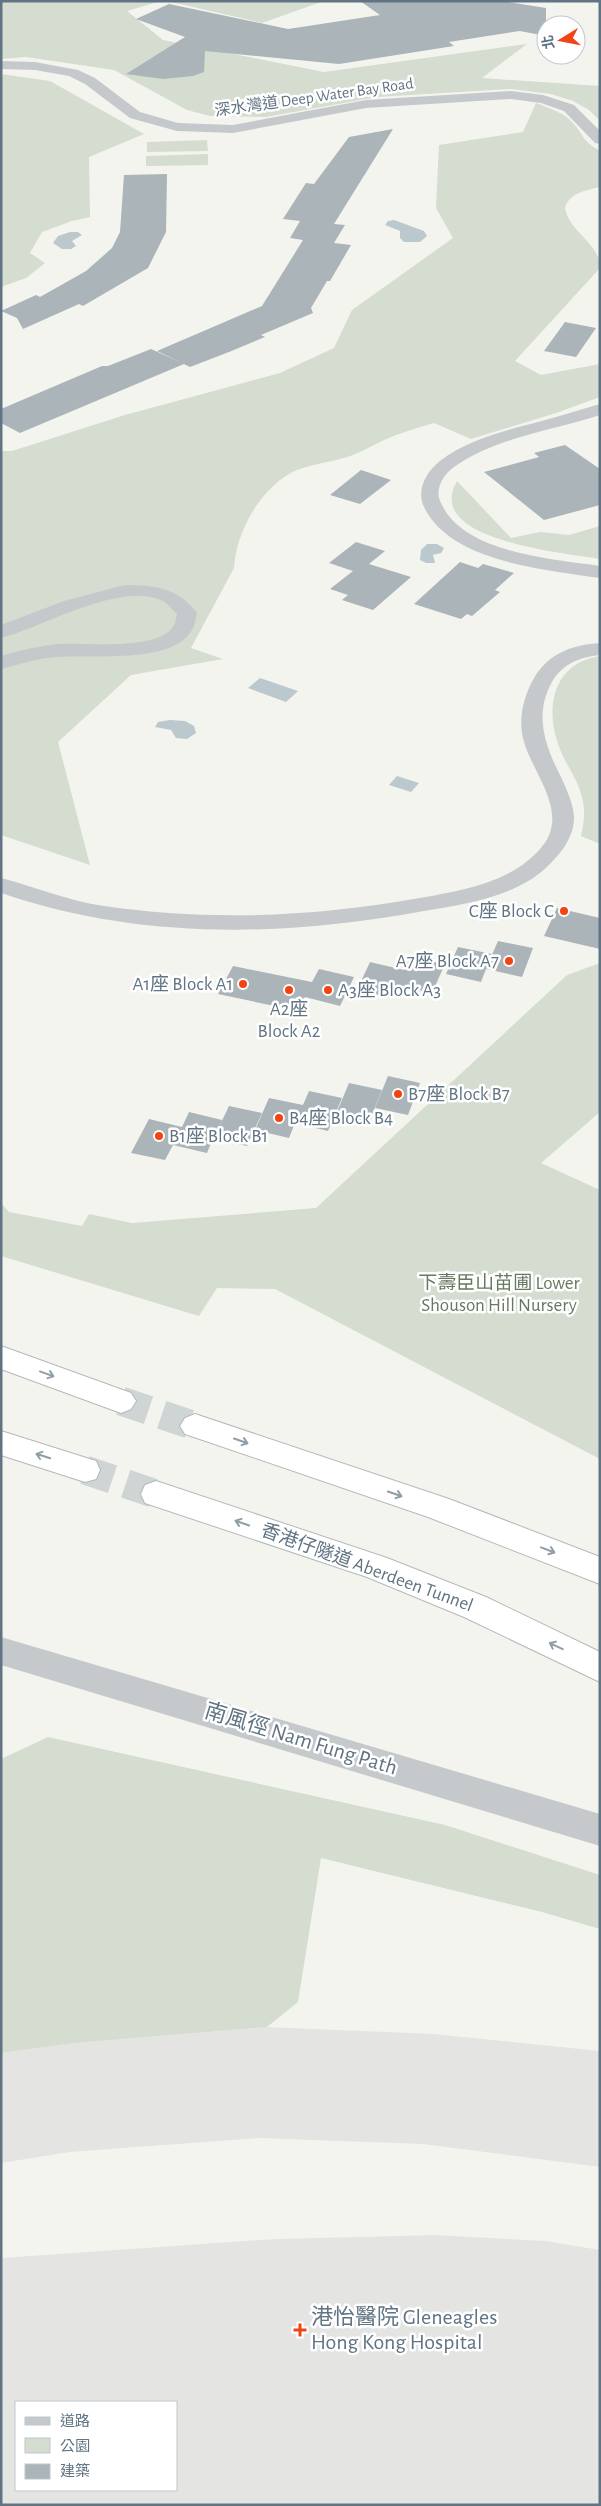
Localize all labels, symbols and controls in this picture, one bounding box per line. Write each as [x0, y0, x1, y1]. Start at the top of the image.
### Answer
north arrow [536, 15, 586, 65]
text: 北 [540, 34, 557, 50]
street label: 深水灣道 Deep Water Bay Road [213, 74, 415, 120]
place label: C座 Block C [469, 900, 554, 921]
marker: C座 Block C [558, 905, 570, 917]
place label: A7座 Block A7 [396, 950, 499, 971]
marker: A7座 Block A7 [503, 955, 515, 967]
place label: A1座 Block A1 [132, 973, 233, 994]
marker: A1座 Block A1 [237, 978, 249, 990]
place label: A3座 Block A3 [338, 979, 441, 1000]
marker: A2座 Block A2 [283, 984, 295, 996]
marker: A3座 Block A3 [322, 984, 334, 996]
place label: A2座 Block A2 [258, 998, 321, 1041]
place label: B7座 Block B7 [408, 1083, 510, 1104]
marker: B7座 Block B7 [392, 1088, 404, 1100]
place label: B4座 Block B4 [289, 1107, 393, 1128]
marker: B4座 Block B4 [273, 1112, 285, 1124]
place label: B1座 Block B1 [169, 1125, 268, 1146]
marker: B1座 Block B1 [153, 1130, 165, 1142]
park label: 下壽臣山苗圃 Lower Shouson Hill Nursery [418, 1272, 580, 1315]
one-way arrow [39, 1370, 54, 1379]
one-way arrow [233, 1437, 249, 1447]
one-way arrow [35, 1451, 51, 1461]
one-way arrow [387, 1489, 403, 1499]
one-way arrow [235, 1518, 251, 1527]
street label: 香港仔隧道 Aberdeen Tunnel [258, 1519, 476, 1615]
one-way arrow [539, 1546, 555, 1555]
one-way arrow [549, 1640, 564, 1650]
street label: 南風徑 Nam Fung Path [202, 1698, 400, 1779]
place label: 港怡醫院 Gleneagles Hong Kong Hospital [311, 2305, 497, 2353]
marker: 港怡醫院 Gleneagles Hong Kong Hospital [293, 2323, 307, 2337]
legend [15, 2401, 178, 2491]
text: 道路 [60, 2413, 90, 2429]
text: 公園 [60, 2439, 90, 2454]
text: 建築 [60, 2463, 90, 2479]

